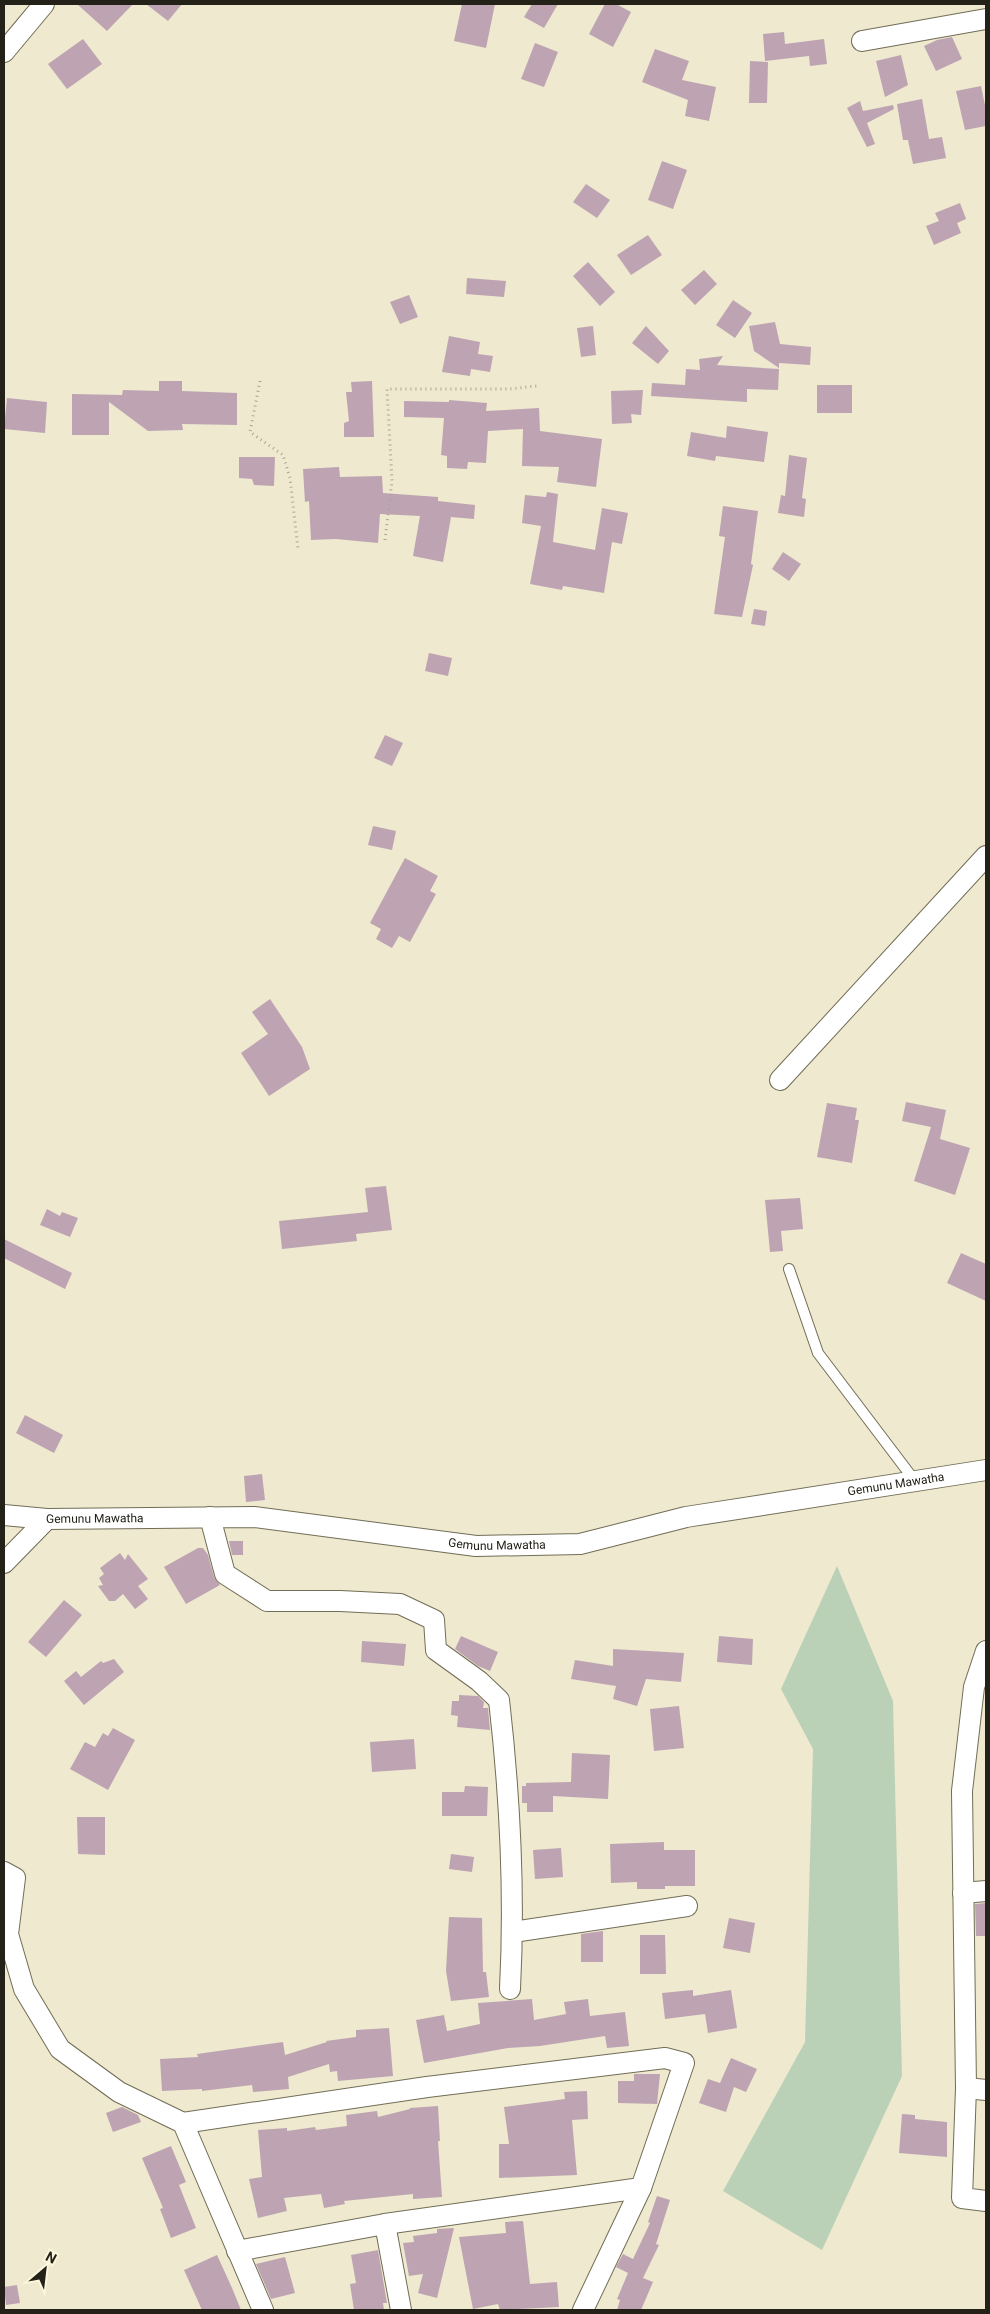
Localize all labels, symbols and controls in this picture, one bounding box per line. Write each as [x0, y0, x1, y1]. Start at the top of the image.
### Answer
street label: Gemunu Mawatha [847, 1470, 945, 1499]
street label: Gemunu Mawatha [46, 1511, 144, 1526]
street label: Gemunu Mawatha [447, 1535, 546, 1553]
north arrow [20, 2244, 70, 2294]
text: N [43, 2248, 59, 2267]

